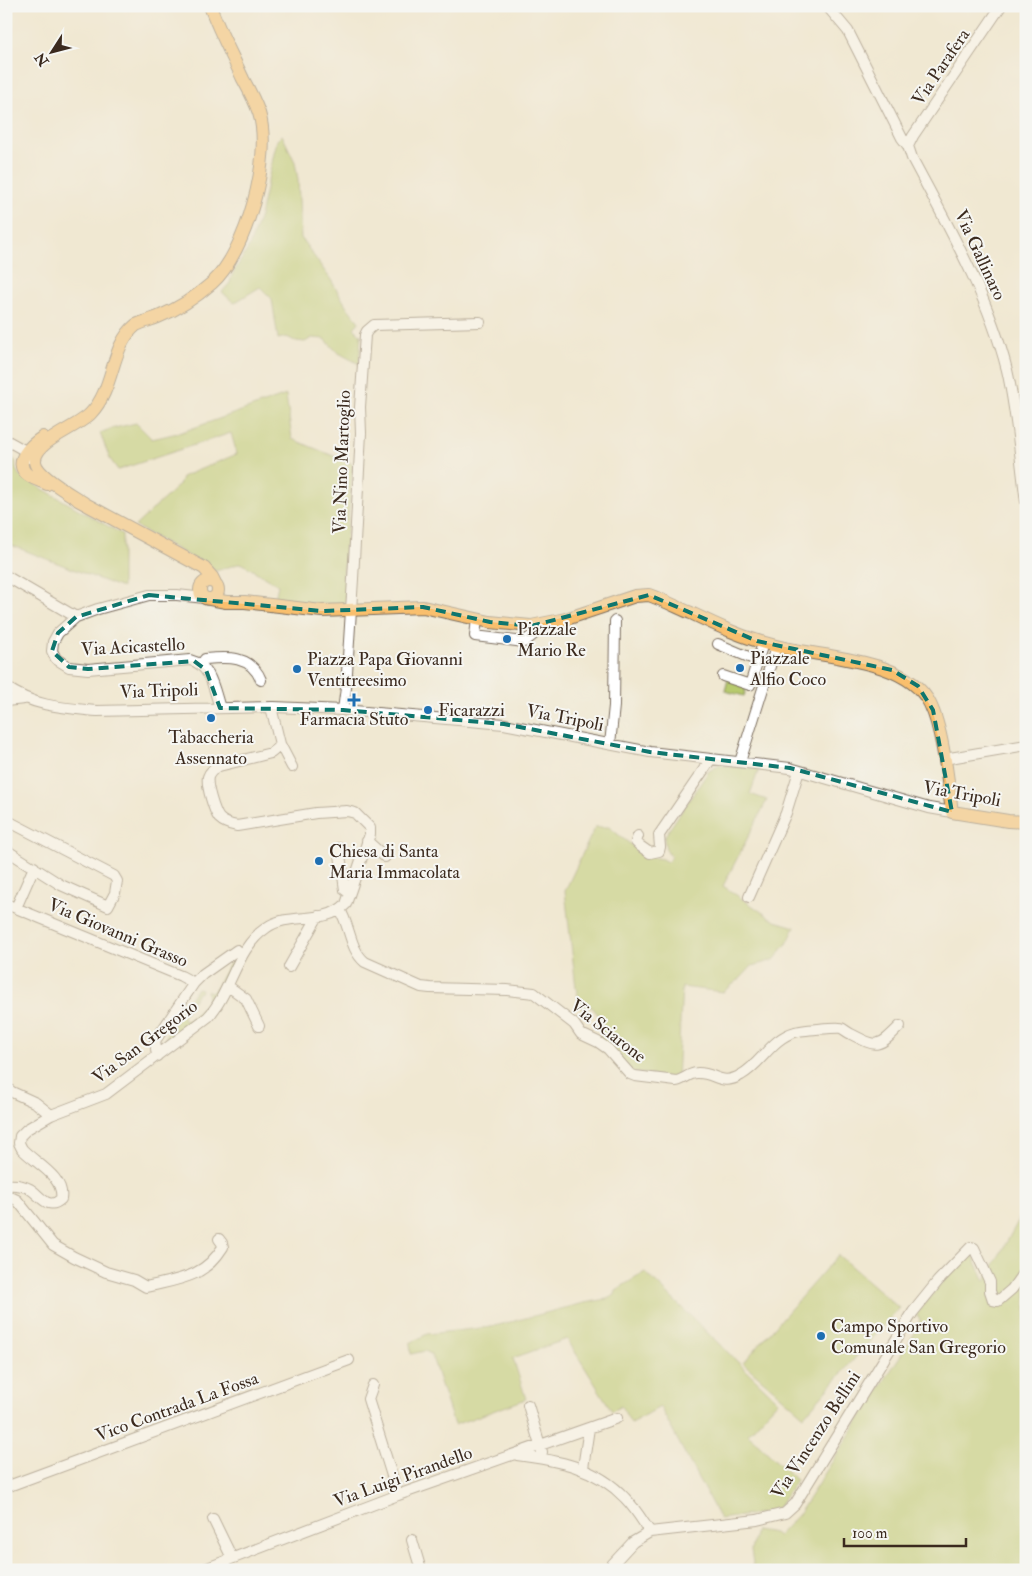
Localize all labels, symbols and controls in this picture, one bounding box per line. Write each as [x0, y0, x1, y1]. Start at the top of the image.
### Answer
street label: Via Parafera [907, 24, 975, 110]
north arrow [28, 28, 78, 78]
text: N [31, 49, 53, 70]
street label: Via Gallinaro [949, 206, 1011, 304]
street label: Via Nino Martoglio [328, 389, 356, 534]
place label: Piazzale Mario Re [517, 618, 586, 662]
street label: Via Acicastello [80, 633, 186, 661]
marker: Piazzale Mario Re [501, 633, 513, 645]
place label: Piazzale Alfio Coco [749, 647, 826, 691]
place label: Piazza Papa Giovanni Ventitreesimo [307, 648, 463, 692]
marker: Piazzale Alfio Coco [734, 662, 746, 674]
marker: Piazza Papa Giovanni Ventitreesimo [291, 663, 303, 675]
street label: Via Tripoli [119, 678, 199, 704]
marker: Farmacia Stuto [348, 694, 360, 706]
place label: Ficarazzi [438, 699, 505, 722]
street label: Via Tripoli [524, 699, 606, 737]
marker: Ficarazzi [422, 704, 434, 716]
place label: Farmacia Stuto [299, 708, 409, 731]
marker: Tabaccheria Assennato [205, 712, 217, 724]
place label: Tabaccheria Assennato [168, 726, 254, 770]
street label: Via Tripoli [921, 776, 1003, 812]
place label: Chiesa di Santa Maria Immacolata [329, 840, 461, 884]
marker: Chiesa di Santa Maria Immacolata [313, 855, 325, 867]
street label: Via Giovanni Grasso [45, 893, 192, 973]
street label: Via Sciarone [565, 994, 651, 1068]
street label: Via San Gregorio [88, 995, 203, 1089]
place label: Campo Sportivo Comunale San Gregorio [831, 1315, 1006, 1359]
marker: Campo Sportivo Comunale San Gregorio [815, 1330, 827, 1342]
street label: Vico Contrada La Fossa [92, 1367, 262, 1447]
street label: Via Vincenzo Bellini [766, 1367, 866, 1503]
street label: Via Luigi Pirandello [330, 1441, 476, 1513]
scale bar [844, 1516, 967, 1548]
text: 100 m [852, 1524, 888, 1543]

